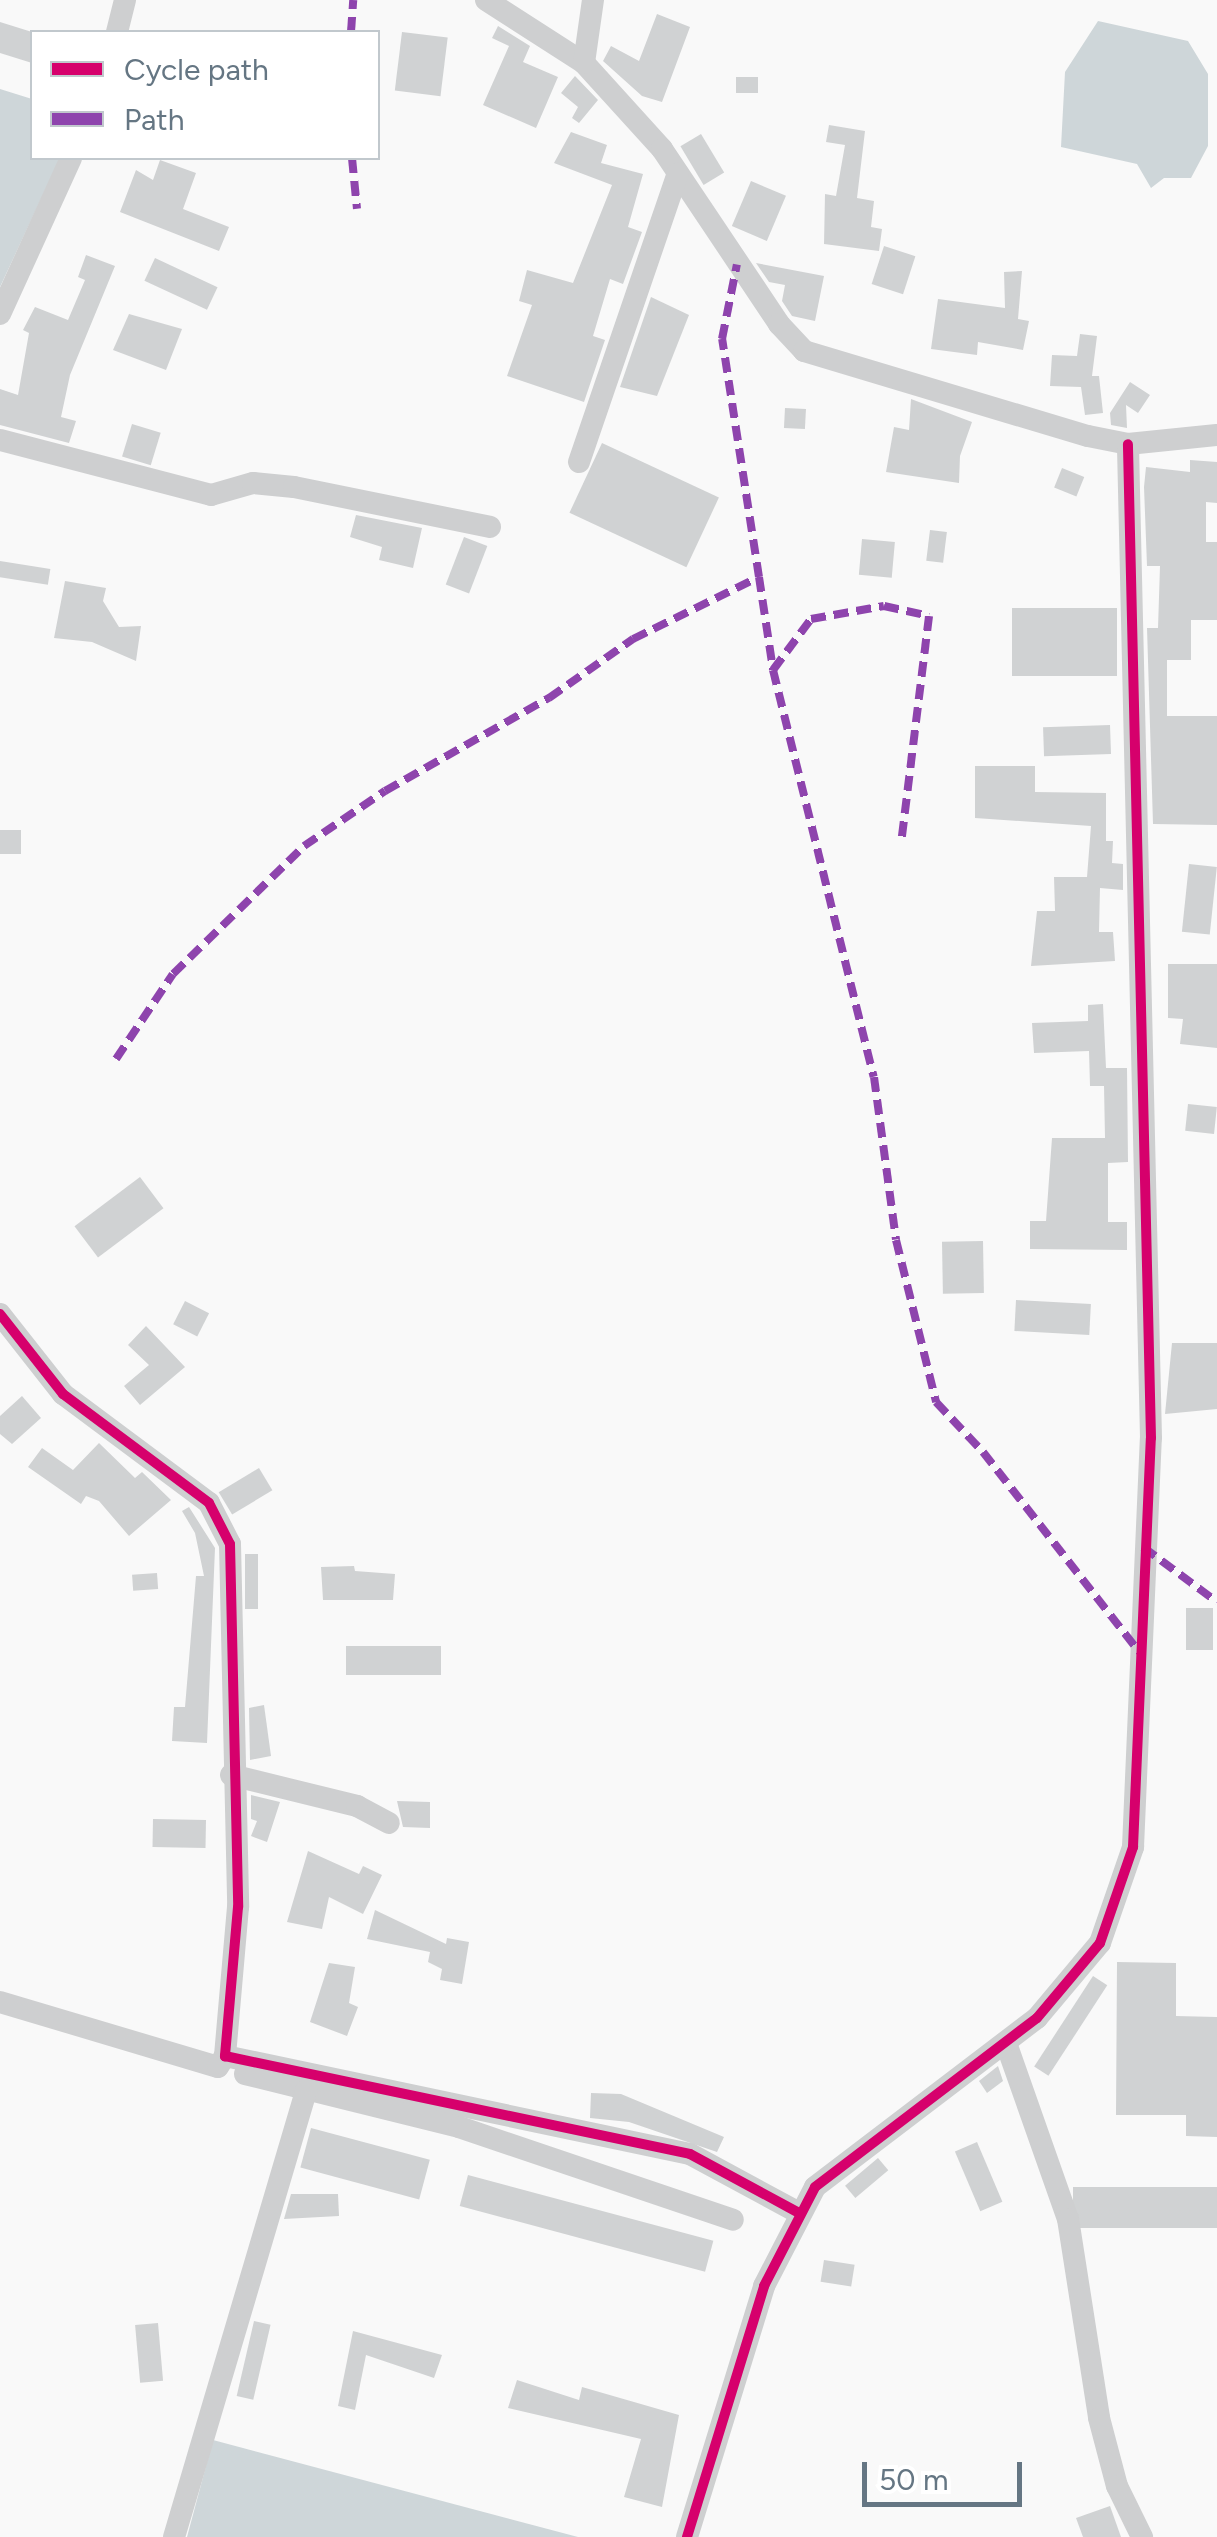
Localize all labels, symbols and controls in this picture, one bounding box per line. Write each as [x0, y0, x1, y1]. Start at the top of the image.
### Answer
legend [30, 30, 380, 160]
text: Cycle path [124, 51, 269, 88]
text: Path [124, 101, 184, 138]
scale bar [867, 2442, 1027, 2504]
text: 50 m [879, 2461, 948, 2498]

